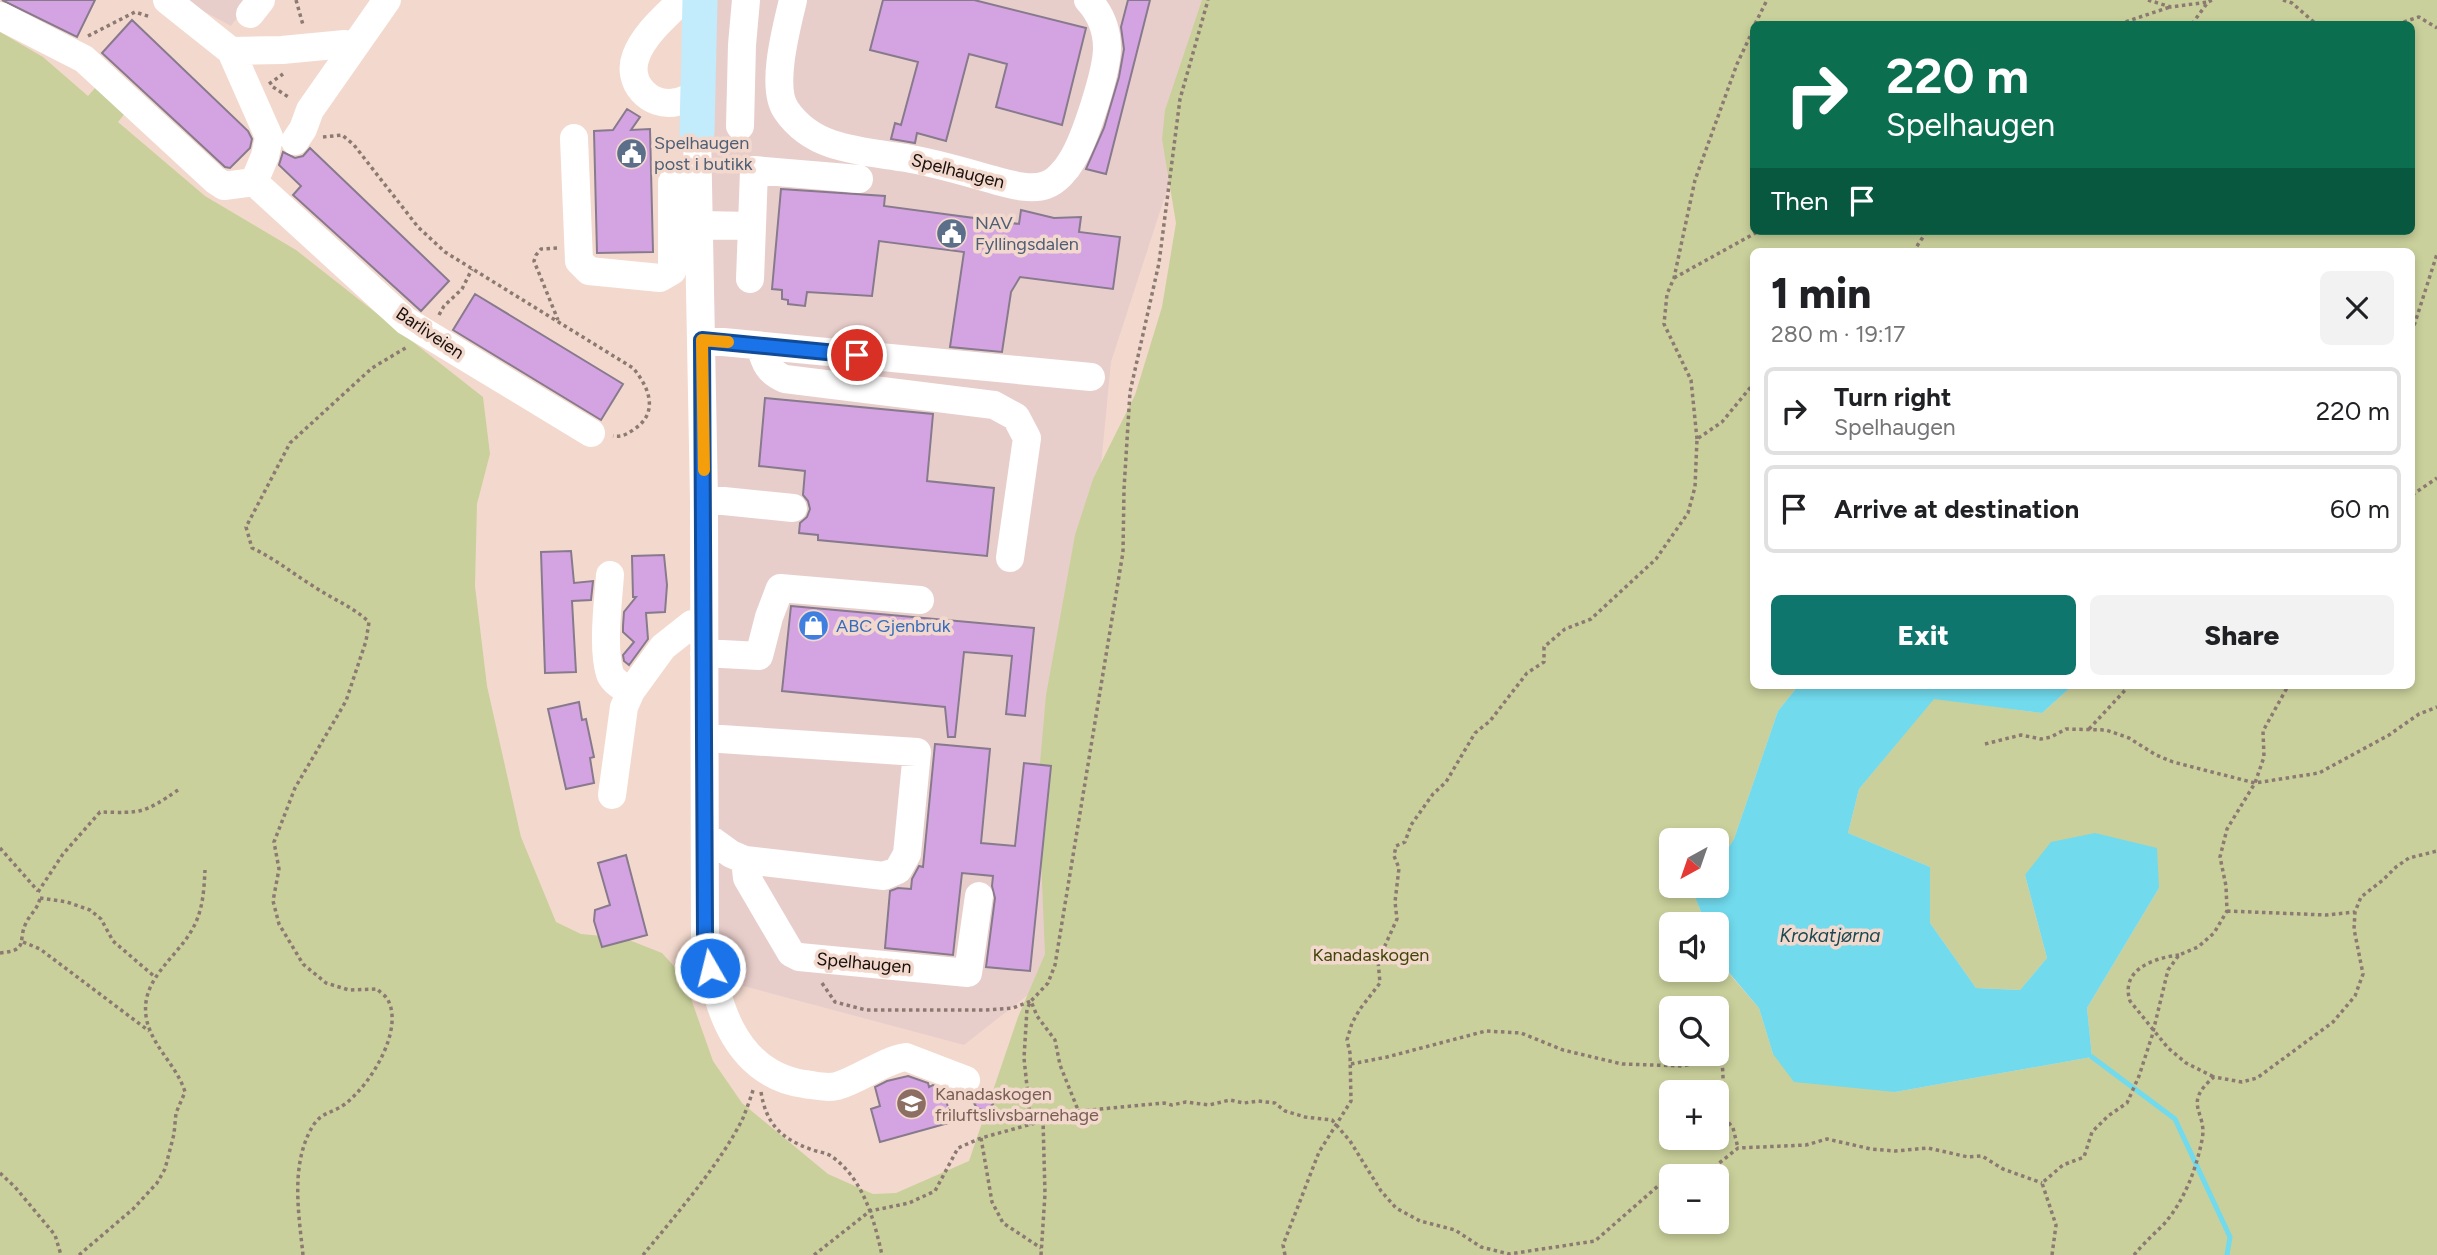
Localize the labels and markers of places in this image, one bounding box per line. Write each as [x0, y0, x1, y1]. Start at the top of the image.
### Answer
place label: Spelhaugen post i butikk [654, 132, 753, 175]
public building icon: Spelhaugen post i butikk [614, 136, 648, 170]
place label: NAV Fyllingsdalen [975, 212, 1079, 255]
public building icon: NAV Fyllingsdalen [935, 216, 969, 250]
pin [827, 325, 887, 385]
shop icon: ABC Gjenbruk [796, 609, 830, 643]
place label: ABC Gjenbruk [836, 615, 951, 637]
place label: Kanadaskogen friluftslivsbarnehage [935, 1083, 1099, 1126]
school or university icon: Kanadaskogen friluftslivsbarnehage [895, 1087, 929, 1121]

